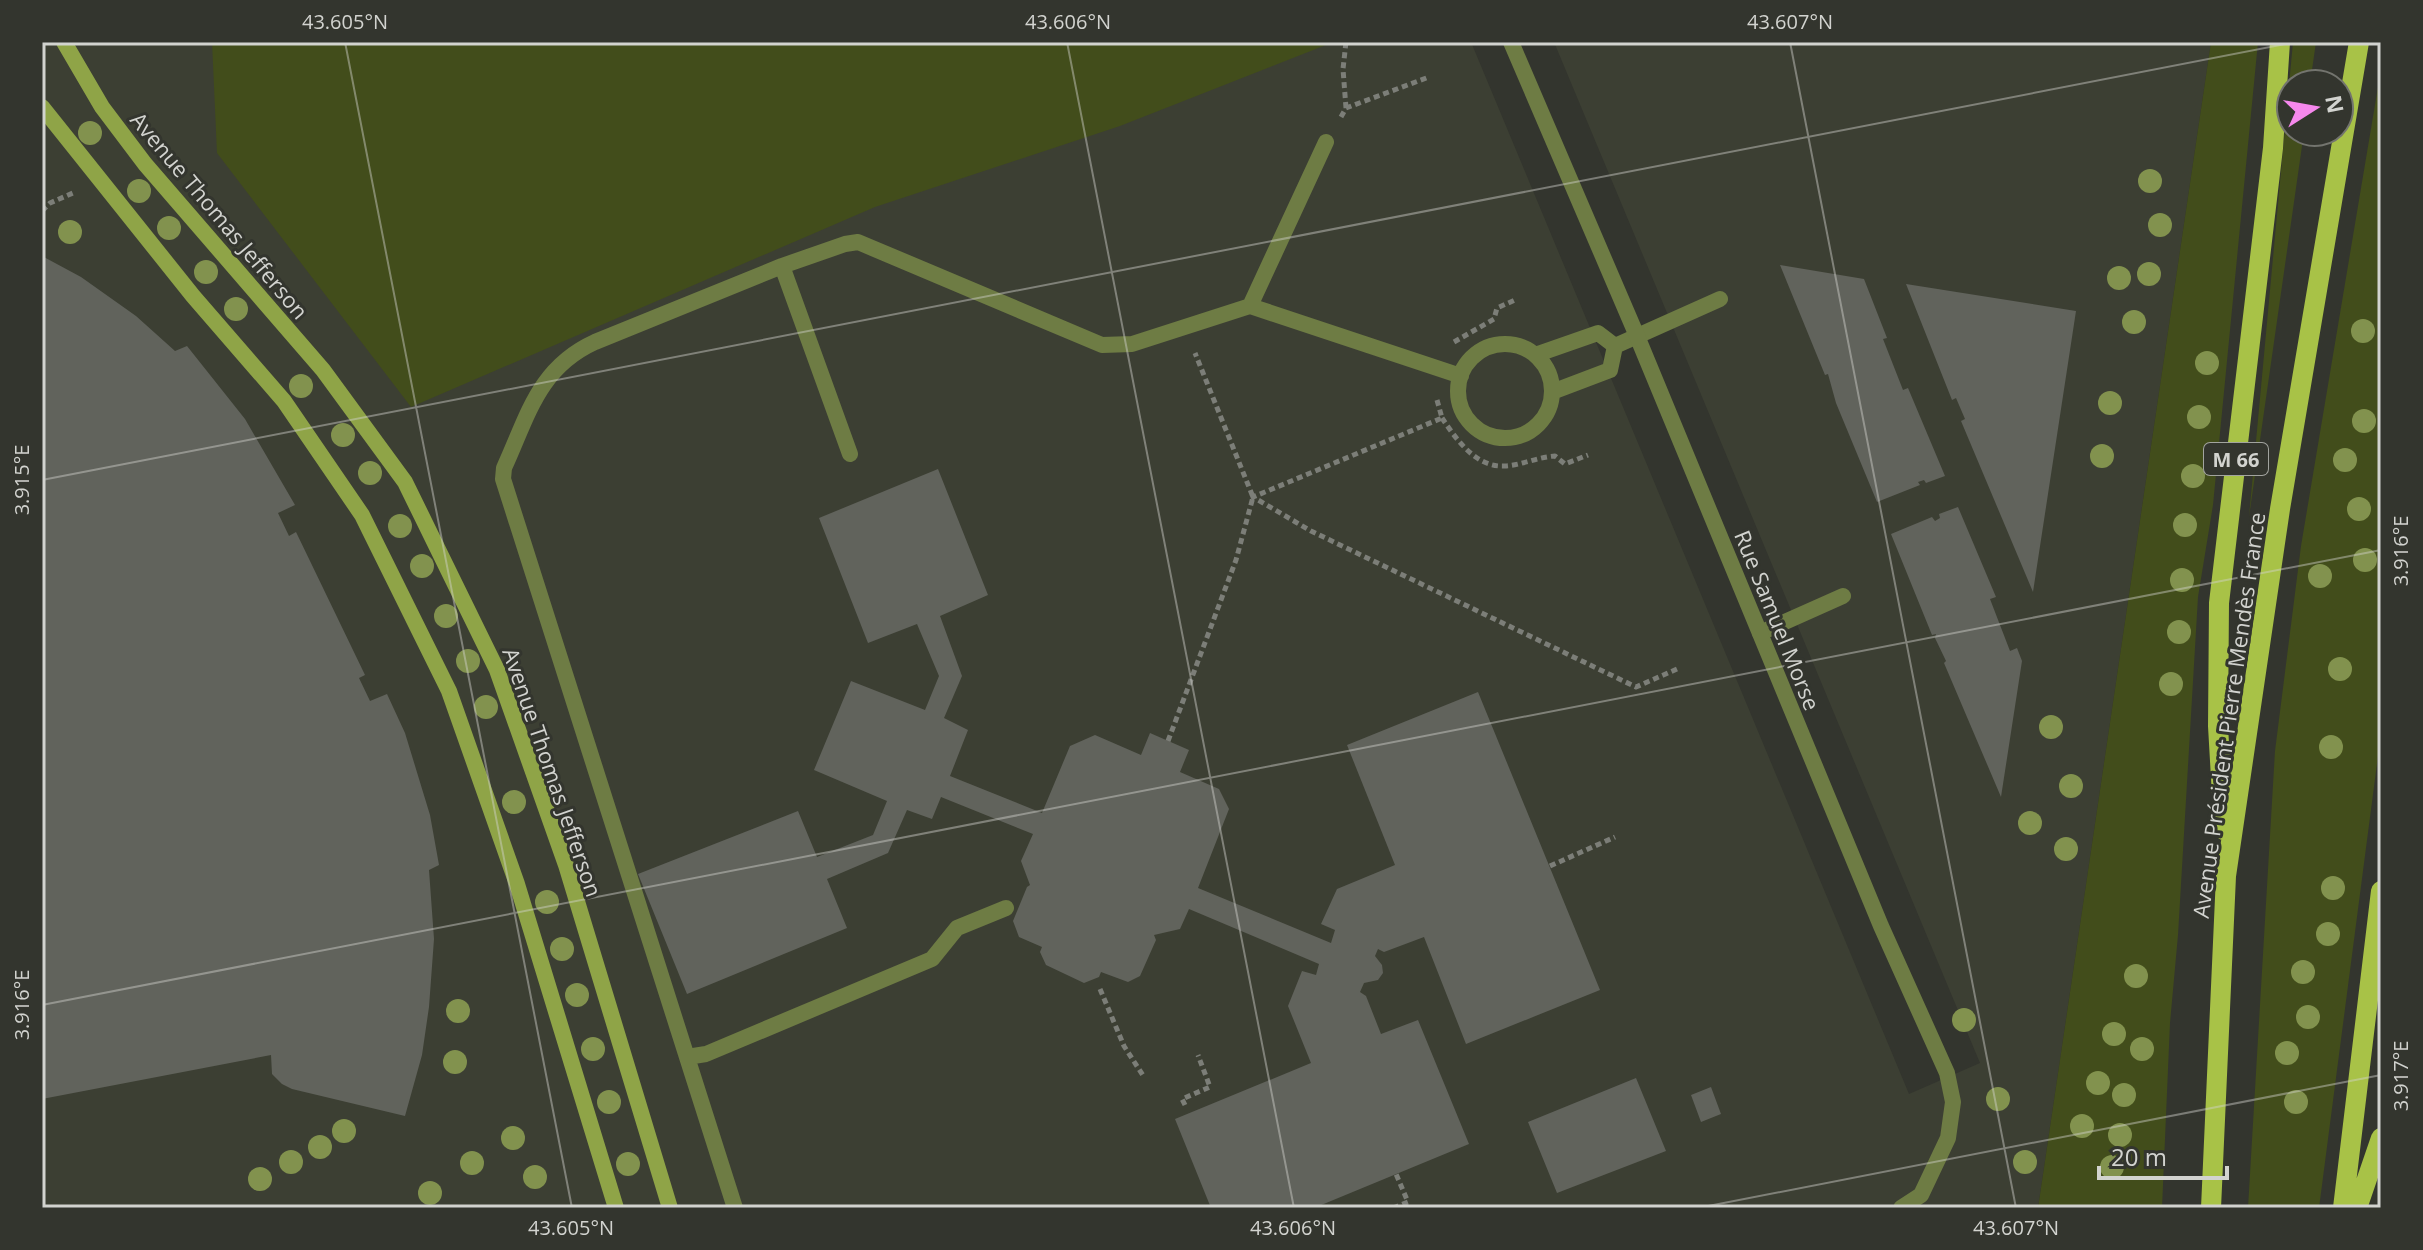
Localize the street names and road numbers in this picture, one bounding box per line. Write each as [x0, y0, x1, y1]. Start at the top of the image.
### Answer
street label: Avenue Thomas Jefferson [124, 105, 316, 325]
road number: M 66 [2204, 443, 2268, 475]
street label: Avenue Président Pierre Mendès France [2185, 510, 2271, 920]
street label: Rue Samuel Morse [1728, 525, 1828, 715]
street label: Avenue Thomas Jefferson [496, 643, 610, 901]

